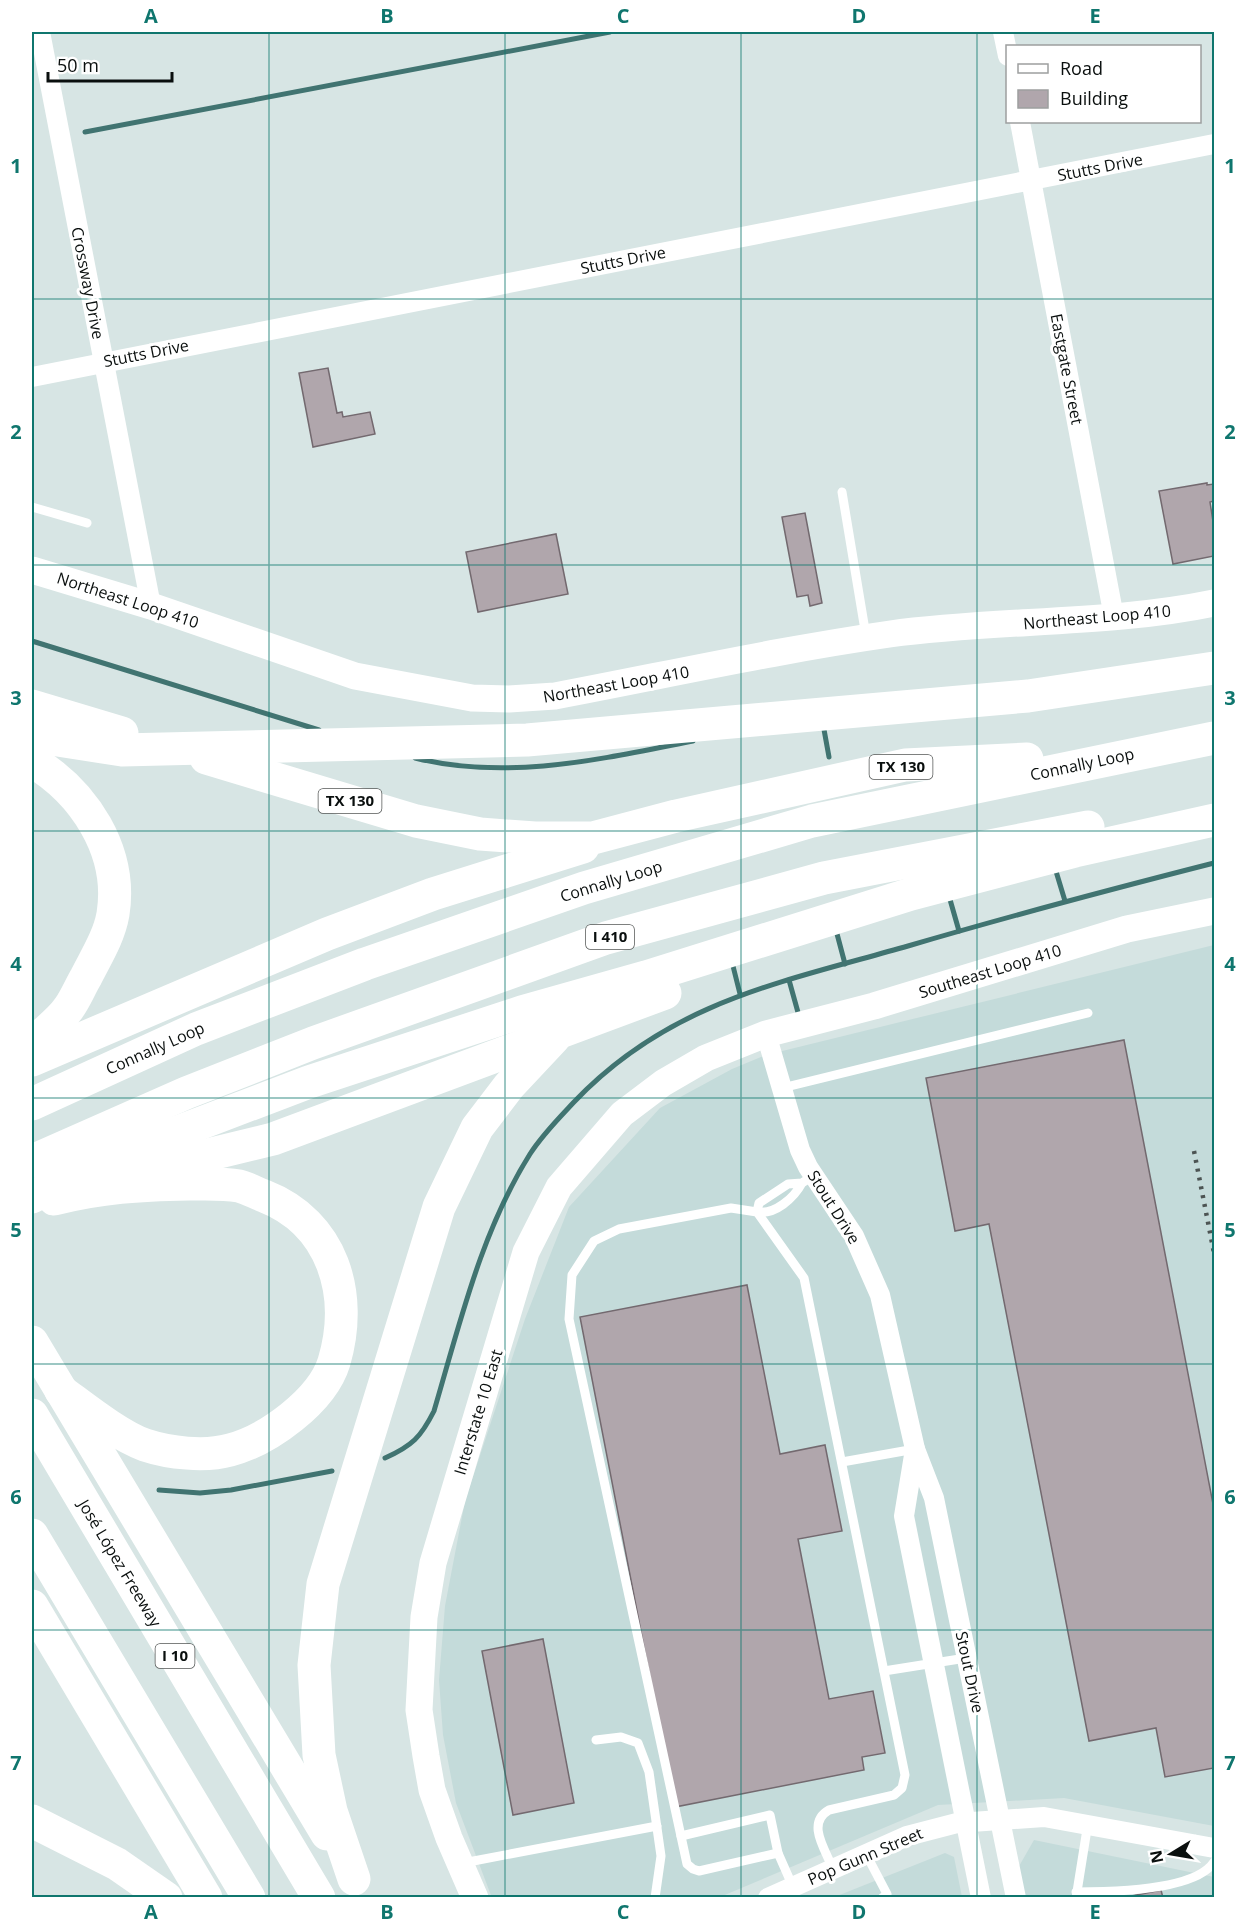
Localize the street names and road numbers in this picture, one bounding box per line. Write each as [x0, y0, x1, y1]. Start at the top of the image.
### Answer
street label: Stutts Drive [1055, 148, 1145, 186]
street label: Crossway Drive [66, 225, 110, 341]
street label: Stutts Drive [578, 241, 668, 279]
street label: Eastgate Street [1045, 312, 1089, 426]
street label: Stutts Drive [101, 334, 191, 372]
street label: Northeast Loop 410 [54, 567, 202, 633]
street label: Northeast Loop 410 [1022, 600, 1172, 634]
street label: Northeast Loop 410 [541, 660, 691, 708]
street label: Connally Loop [1028, 742, 1136, 786]
road number: TX 130 [870, 755, 932, 779]
road number: TX 130 [318, 789, 382, 813]
street label: Connally Loop [557, 855, 665, 907]
road number: I 410 [586, 925, 634, 949]
street label: Southeast Loop 410 [916, 939, 1064, 1003]
street label: Connally Loop [102, 1016, 208, 1080]
street label: Stout Drive [803, 1166, 865, 1248]
street label: Interstate 10 East [448, 1346, 508, 1477]
street label: José López Freeway [72, 1493, 167, 1632]
street label: Stout Drive [951, 1629, 989, 1715]
road number: I 10 [156, 1644, 195, 1668]
street label: Pop Gunn Street [804, 1822, 926, 1890]

